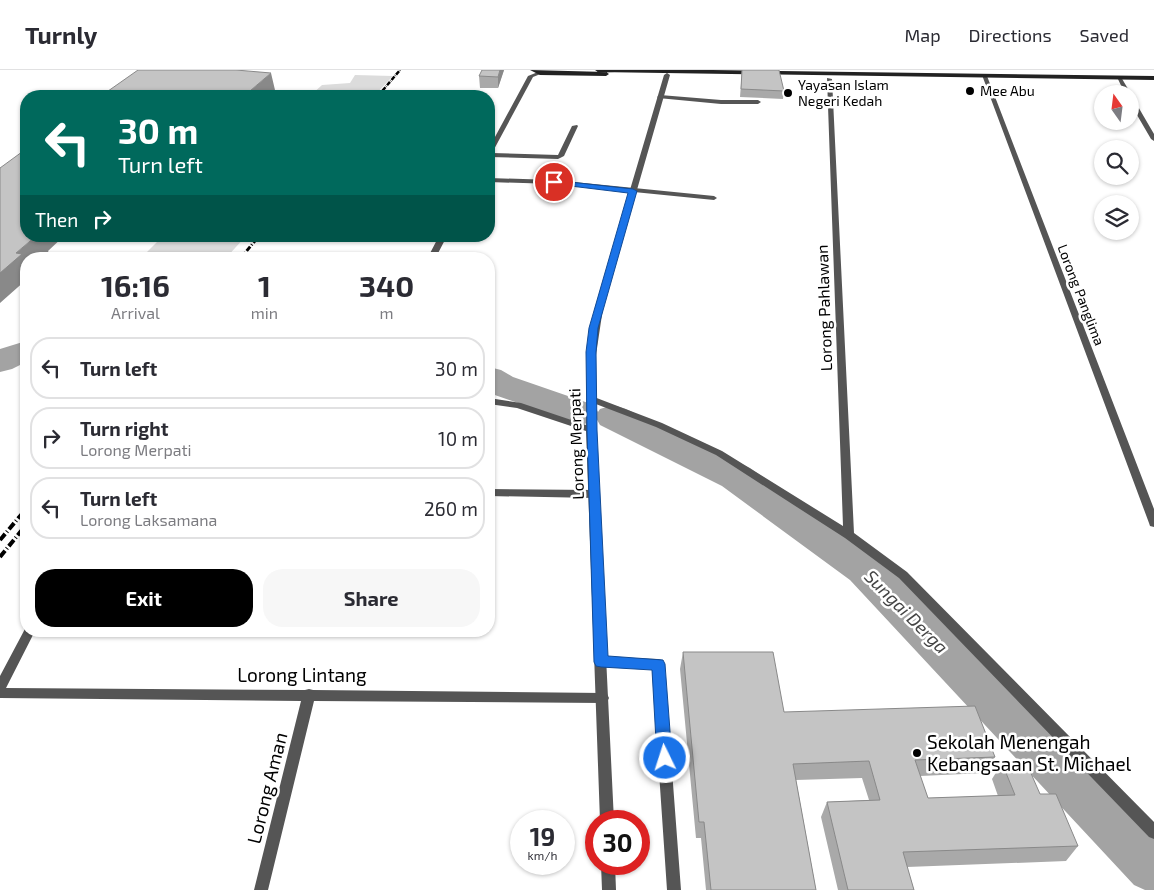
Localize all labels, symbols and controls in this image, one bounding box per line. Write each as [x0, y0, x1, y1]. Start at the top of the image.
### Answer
text: Turnly [25, 20, 97, 49]
text: Map [904, 24, 941, 46]
text: Directions [969, 24, 1052, 46]
text: Saved [1080, 24, 1129, 46]
place label: Yayasan Islam Negeri Kedah [798, 76, 889, 109]
place label: Mee Abu [980, 82, 1035, 99]
marker: Mee Abu [964, 85, 976, 97]
north arrow [1094, 85, 1139, 130]
map controls [1094, 85, 1139, 240]
marker: Yayasan Islam Negeri Kedah [782, 87, 794, 99]
text: 30 m [118, 109, 198, 151]
icon: left [35, 110, 100, 175]
button: search [1094, 140, 1139, 185]
text: Turn left [118, 151, 203, 177]
pin [533, 161, 575, 203]
icon: arrive [540, 168, 568, 196]
button: layers [1094, 195, 1139, 240]
icon: right [88, 205, 116, 233]
text: Then [35, 208, 78, 231]
street label: Lorong Panglima [1054, 242, 1109, 348]
street label: Lorong Pahlawan [812, 244, 835, 372]
text: 16:16 [101, 267, 170, 303]
text: 1 [258, 267, 271, 303]
text: 340 [359, 267, 414, 303]
text: Arrival [111, 303, 160, 322]
text: min [251, 303, 278, 322]
text: m [380, 303, 394, 322]
icon: left [37, 354, 65, 382]
text: Turn left [80, 357, 157, 380]
text: 30 m [435, 357, 478, 380]
street label: Lorong Merpati [564, 388, 587, 500]
text: Turn right [80, 417, 168, 440]
icon: right [37, 424, 65, 452]
text: 10 m [438, 427, 478, 450]
text: Lorong Merpati [80, 440, 192, 459]
text: Turn left [80, 487, 157, 510]
icon: left [37, 494, 65, 522]
text: 260 m [424, 497, 478, 520]
text: Lorong Laksamana [80, 510, 217, 529]
water label: Sungai Derga [860, 565, 953, 658]
button: Exit [35, 569, 253, 627]
button: Share [263, 569, 480, 627]
street label: Lorong Lintang [237, 663, 367, 686]
street label: Lorong Aman [242, 730, 291, 846]
place label: Sekolah Menengah Kebangsaan St. Michael [927, 730, 1132, 775]
position arrow [638, 731, 690, 783]
marker: Sekolah Menengah Kebangsaan St. Michael [911, 747, 923, 759]
speed limit sign: 30 [585, 810, 650, 875]
text: 19 [530, 821, 555, 851]
text: km/h [528, 848, 557, 862]

